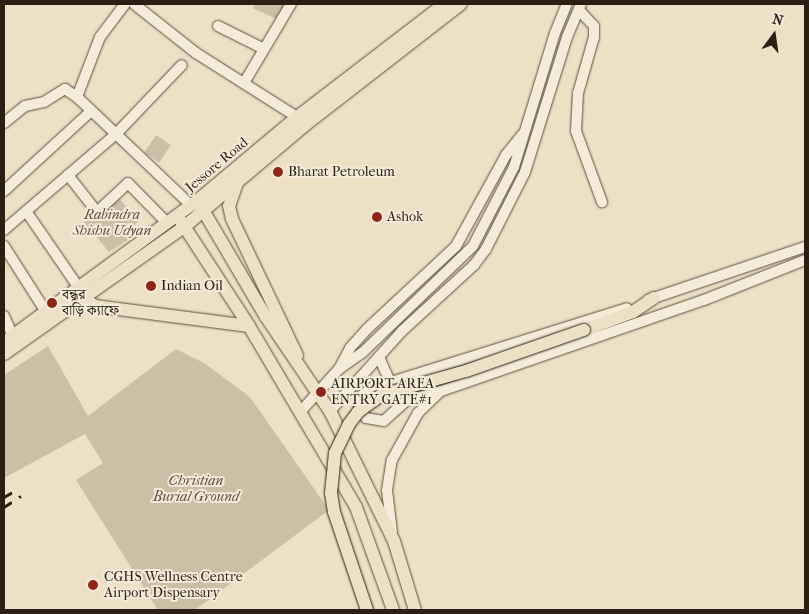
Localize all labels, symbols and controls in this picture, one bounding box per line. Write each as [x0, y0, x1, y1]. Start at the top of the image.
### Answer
north arrow [749, 10, 799, 60]
text: N [771, 10, 785, 29]
street label: Jessore Road [182, 134, 252, 196]
place label: Bharat Petroleum [288, 164, 395, 180]
marker: Bharat Petroleum [272, 166, 284, 178]
park label: Rabindra Shishu Udyan [73, 207, 151, 240]
place label: Ashok [387, 209, 423, 225]
marker: Ashok [371, 211, 383, 223]
place label: Indian Oil [161, 278, 223, 294]
marker: Indian Oil [145, 280, 157, 292]
place label: বন্ধুর বাড়ি ক্যাফে [62, 287, 119, 320]
marker: বন্ধুর বাড়ি ক্যাফে [46, 297, 58, 309]
place label: AIRPORT AREA ENTRY GATE#1 [331, 376, 434, 408]
marker: AIRPORT AREA ENTRY GATE#1 [315, 386, 327, 398]
park label: Christian Burial Ground [153, 473, 239, 506]
place label: CGHS Wellness Centre Airport Dispensary [104, 569, 243, 602]
marker: CGHS Wellness Centre Airport Dispensary [86, 578, 100, 592]

